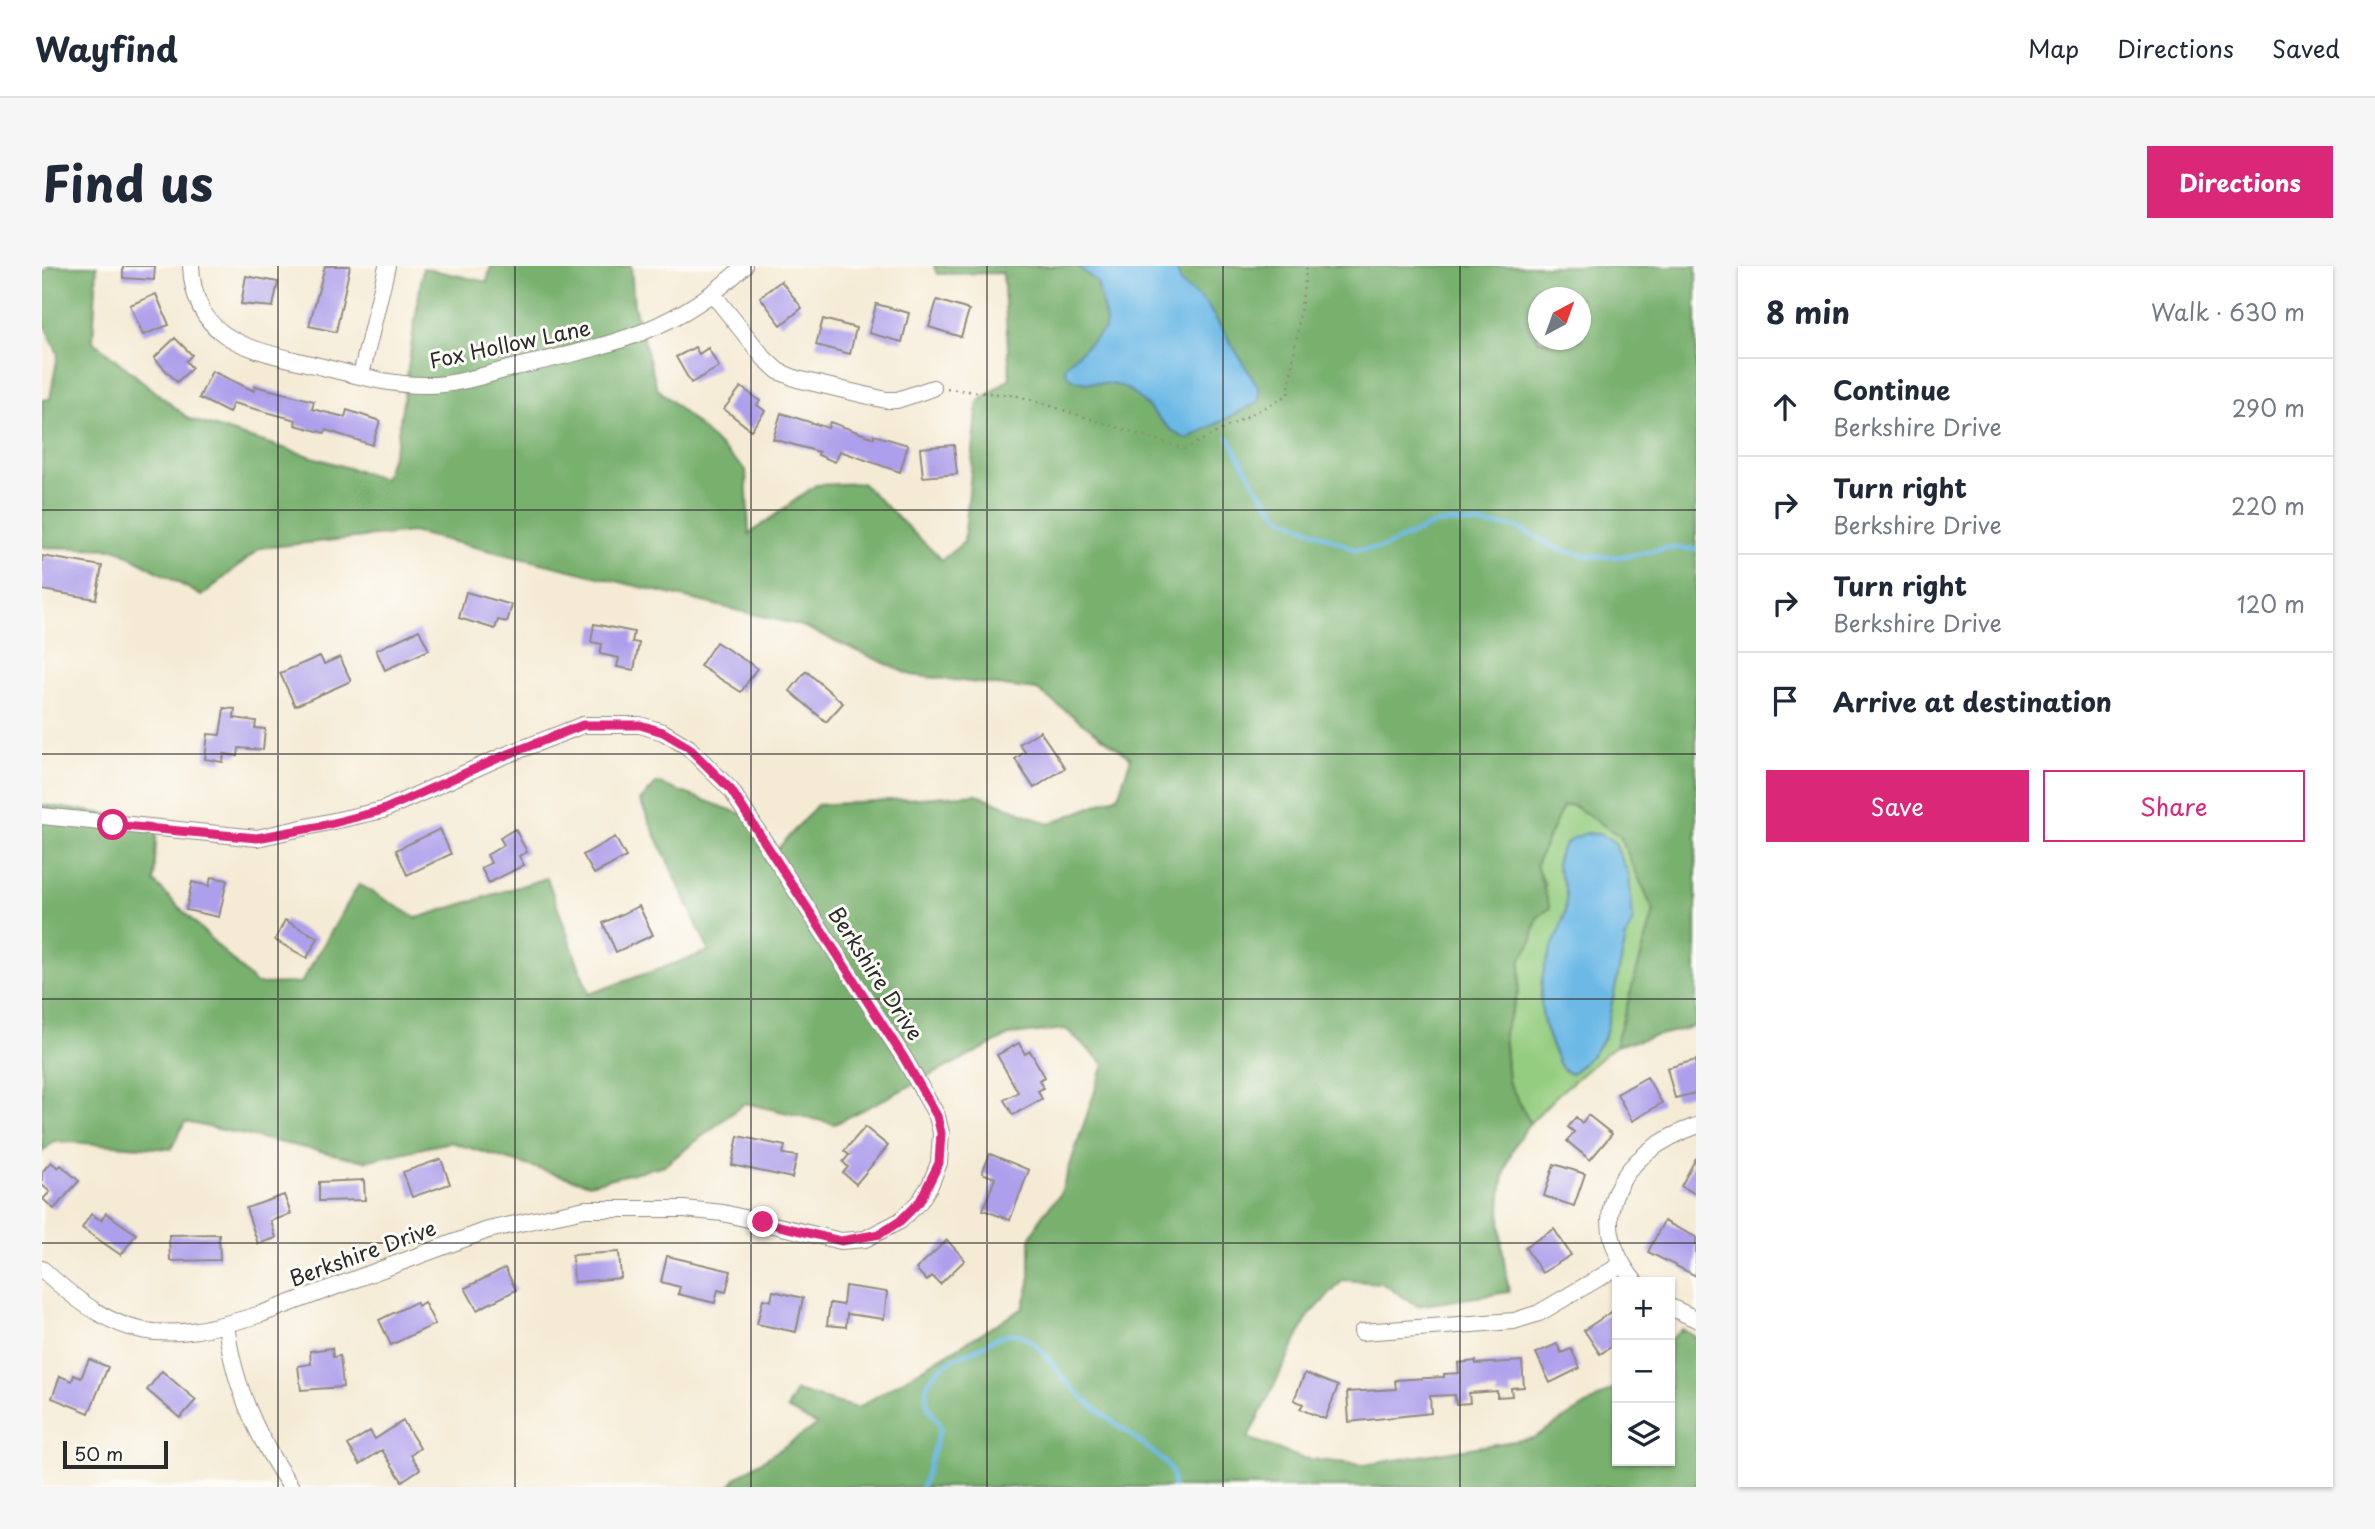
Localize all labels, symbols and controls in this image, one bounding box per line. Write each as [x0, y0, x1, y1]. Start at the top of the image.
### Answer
text: Wayfind [35, 23, 178, 73]
text: Map [2028, 30, 2079, 66]
text: Directions [2117, 30, 2234, 66]
text: Saved [2272, 30, 2340, 66]
text: Find us [42, 145, 213, 219]
button: Directions [2147, 146, 2333, 218]
north arrow [1528, 287, 1591, 350]
text: 8 min [1766, 289, 1850, 334]
text: Walk · 630 m [2151, 294, 2305, 329]
street label: Fox Hollow Lane [426, 310, 593, 376]
text: Continue [1833, 370, 1950, 409]
icon: ahead [1766, 388, 1804, 426]
text: 290 m [2232, 390, 2305, 425]
text: Berkshire Drive [1833, 409, 2002, 444]
text: Turn right [1833, 468, 1967, 507]
icon: right [1766, 486, 1804, 524]
text: 220 m [2231, 488, 2305, 523]
text: Berkshire Drive [1833, 507, 2002, 542]
text: Turn right [1833, 566, 1967, 605]
icon: right [1766, 584, 1804, 622]
text: 120 m [2237, 586, 2305, 621]
text: Berkshire Drive [1833, 605, 2002, 640]
icon: arrive [1766, 682, 1804, 720]
text: Arrive at destination [1833, 682, 2112, 721]
button: Save [1766, 770, 2029, 842]
button: Share [2043, 770, 2305, 842]
route start [97, 809, 128, 840]
street label: Berkshire Drive [821, 900, 932, 1046]
route end [747, 1206, 778, 1237]
street label: Berkshire Drive [285, 1211, 440, 1293]
map controls [1612, 1277, 1675, 1466]
button: + [1612, 1277, 1675, 1340]
button: − [1612, 1340, 1675, 1403]
button: layers [1612, 1403, 1675, 1466]
scale bar [63, 1438, 168, 1470]
text: 50 m [74, 1439, 123, 1467]

